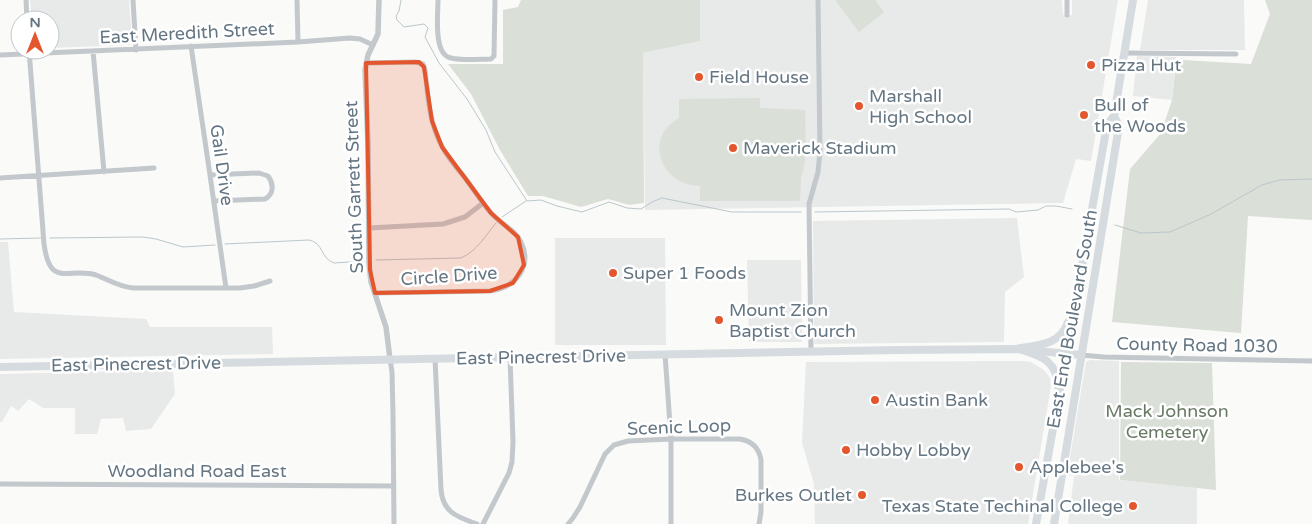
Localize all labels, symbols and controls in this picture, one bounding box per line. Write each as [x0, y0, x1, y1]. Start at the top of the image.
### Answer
north arrow [10, 10, 60, 60]
text: N [29, 14, 41, 31]
street label: East Meredith Street [99, 17, 275, 49]
place label: Pizza Hut [1101, 54, 1181, 76]
marker: Pizza Hut [1085, 59, 1097, 71]
place label: Field House [709, 66, 809, 88]
marker: Field House [693, 71, 705, 83]
place label: Marshall High School [869, 85, 972, 128]
place label: Bull of the Woods [1094, 94, 1186, 137]
street label: South Garrett Street [340, 100, 368, 274]
marker: Marshall High School [853, 100, 865, 112]
marker: Bull of the Woods [1078, 109, 1090, 121]
street label: Gail Drive [205, 123, 239, 207]
place label: Maverick Stadium [743, 137, 896, 159]
marker: Maverick Stadium [727, 142, 739, 154]
street label: East End Boulevard South [1042, 208, 1102, 430]
street label: Circle Drive [400, 262, 498, 290]
place label: Super 1 Foods [623, 262, 746, 284]
marker: Super 1 Foods [607, 267, 619, 279]
place label: Mount Zion Baptist Church [729, 299, 856, 342]
marker: Mount Zion Baptist Church [713, 314, 725, 326]
street label: County Road 1030 [1116, 333, 1278, 357]
street label: East Pinecrest Drive [456, 345, 626, 369]
street label: East Pinecrest Drive [51, 352, 221, 376]
place label: Austin Bank [885, 389, 988, 411]
marker: Austin Bank [869, 394, 881, 406]
park label: Mack Johnson Cemetery [1105, 400, 1229, 443]
street label: Scenic Loop [627, 414, 731, 440]
place label: Hobby Lobby [856, 439, 971, 461]
marker: Hobby Lobby [840, 444, 852, 456]
place label: Applebee's [1029, 456, 1124, 478]
street label: Woodland Road East [107, 460, 287, 482]
marker: Applebee's [1013, 461, 1025, 473]
place label: Burkes Outlet [735, 484, 852, 506]
marker: Burkes Outlet [856, 489, 868, 501]
place label: Texas State Techinal College [882, 495, 1123, 517]
marker: Texas State Techinal College [1127, 500, 1139, 512]

